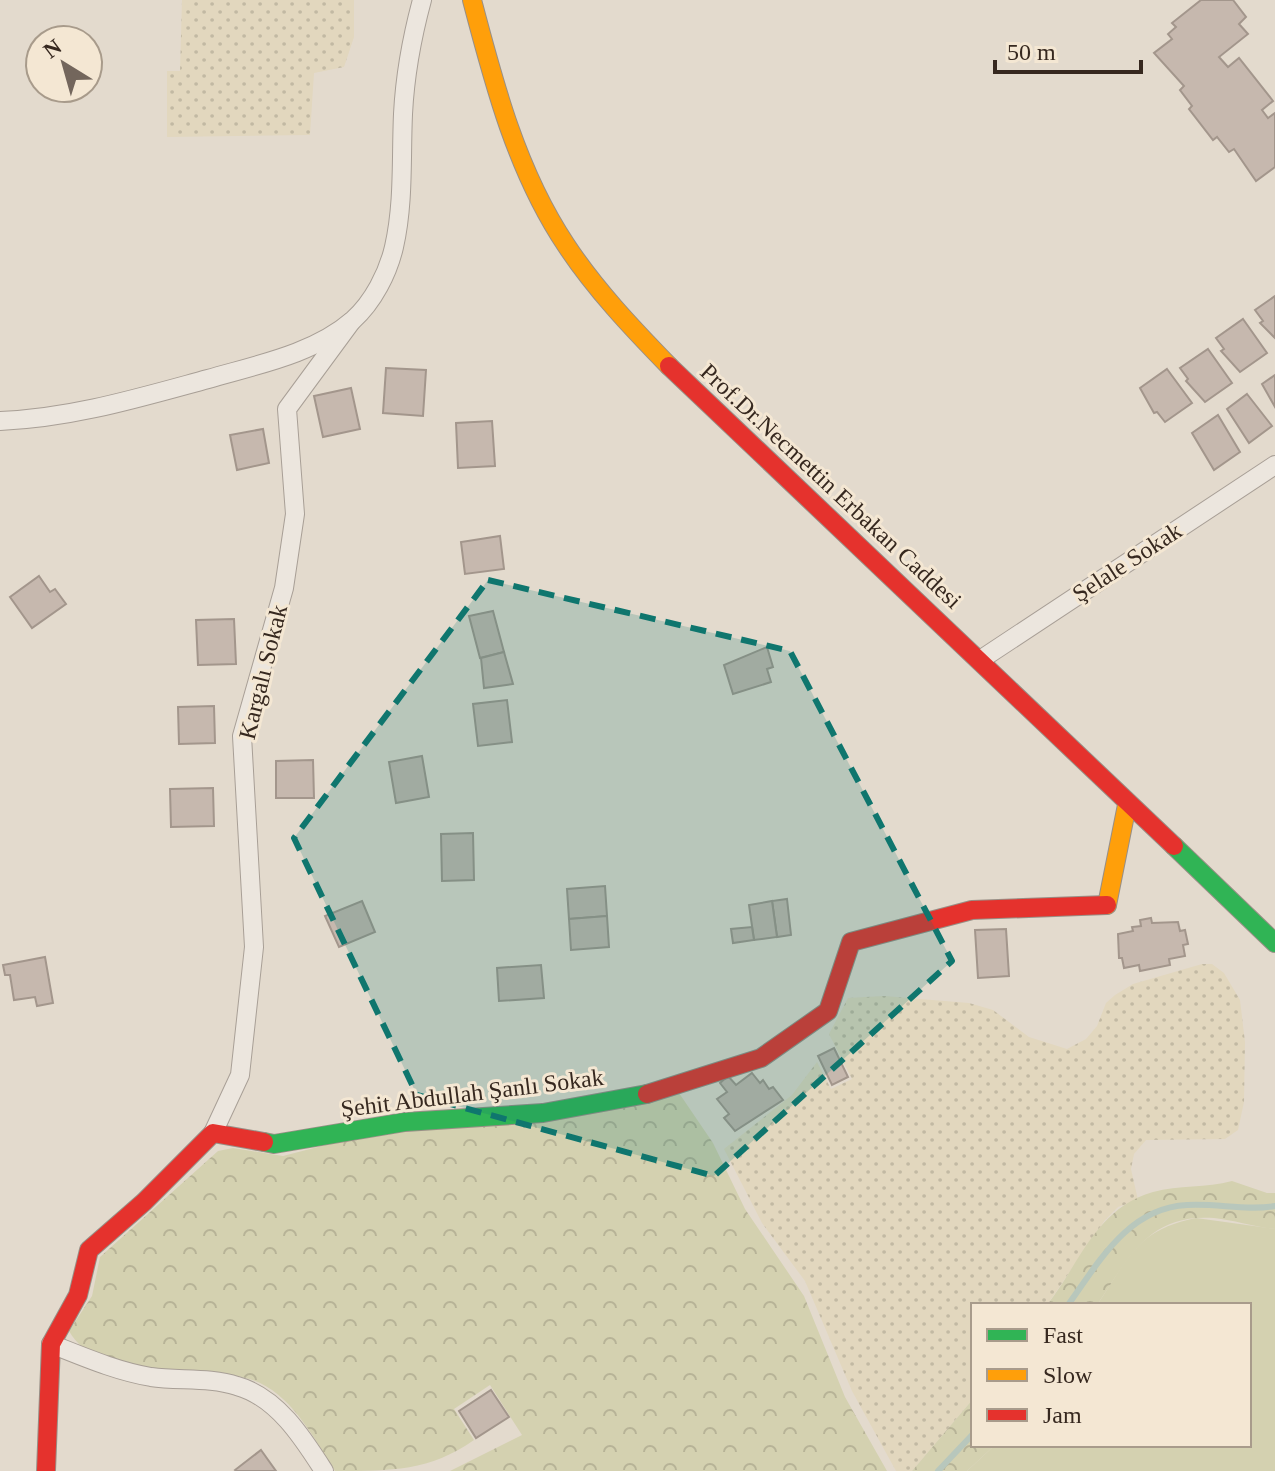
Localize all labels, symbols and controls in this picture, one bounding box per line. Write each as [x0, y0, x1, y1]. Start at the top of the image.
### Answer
north arrow [24, 24, 104, 104]
scale bar [995, 24, 1141, 74]
text: N [38, 34, 66, 63]
text: 50 m [1007, 39, 1056, 65]
street label: Prof.Dr.Necmettin Erbakan Caddesi [695, 358, 967, 614]
street label: Şelale Sokak [1068, 517, 1186, 607]
street label: Kargalı Sokak [234, 602, 292, 742]
street label: Şehit Abdullah Şanlı Sokak [339, 1064, 605, 1122]
legend [971, 1303, 1251, 1447]
text: Fast [1043, 1322, 1083, 1348]
text: Slow [1043, 1362, 1093, 1388]
text: Jam [1043, 1402, 1082, 1428]

